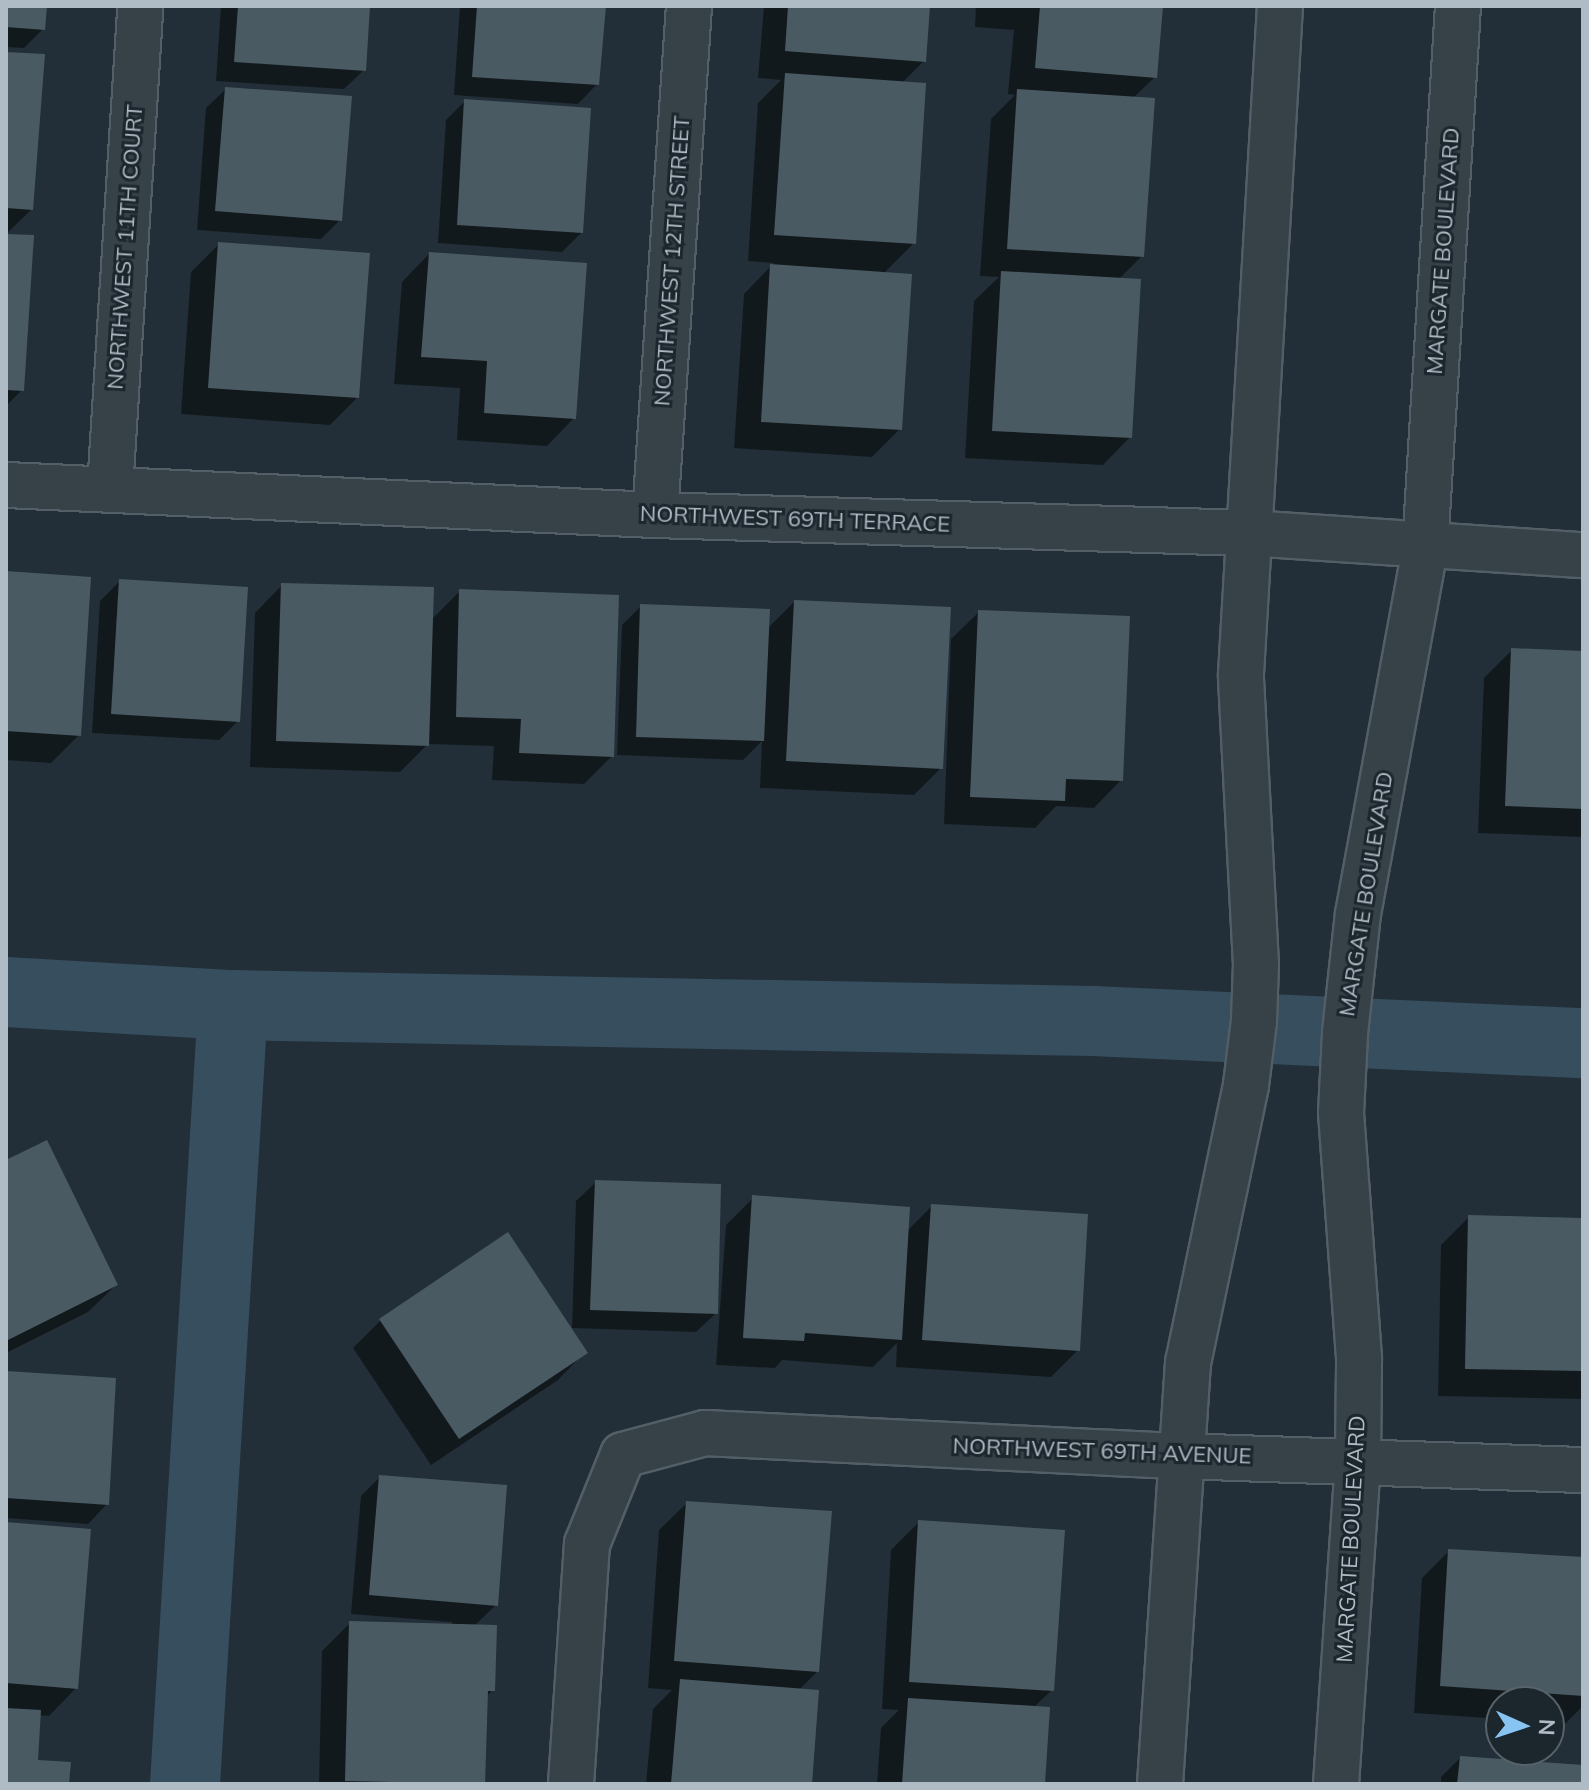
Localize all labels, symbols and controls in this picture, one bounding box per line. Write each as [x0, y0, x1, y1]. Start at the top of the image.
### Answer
street label: NORTHWEST 11TH COURT [102, 103, 148, 391]
street label: NORTHWEST 12TH STREET [649, 115, 695, 407]
street label: MARGATE BOULEVARD [1421, 127, 1465, 375]
street label: NORTHWEST 69TH TERRACE [639, 500, 951, 538]
street label: MARGATE BOULEVARD [1334, 770, 1398, 1018]
street label: MARGATE BOULEVARD [1331, 1415, 1371, 1663]
street label: NORTHWEST 69TH AVENUE [952, 1433, 1252, 1469]
north arrow [1485, 1686, 1565, 1766]
text: N [1533, 1718, 1561, 1736]

